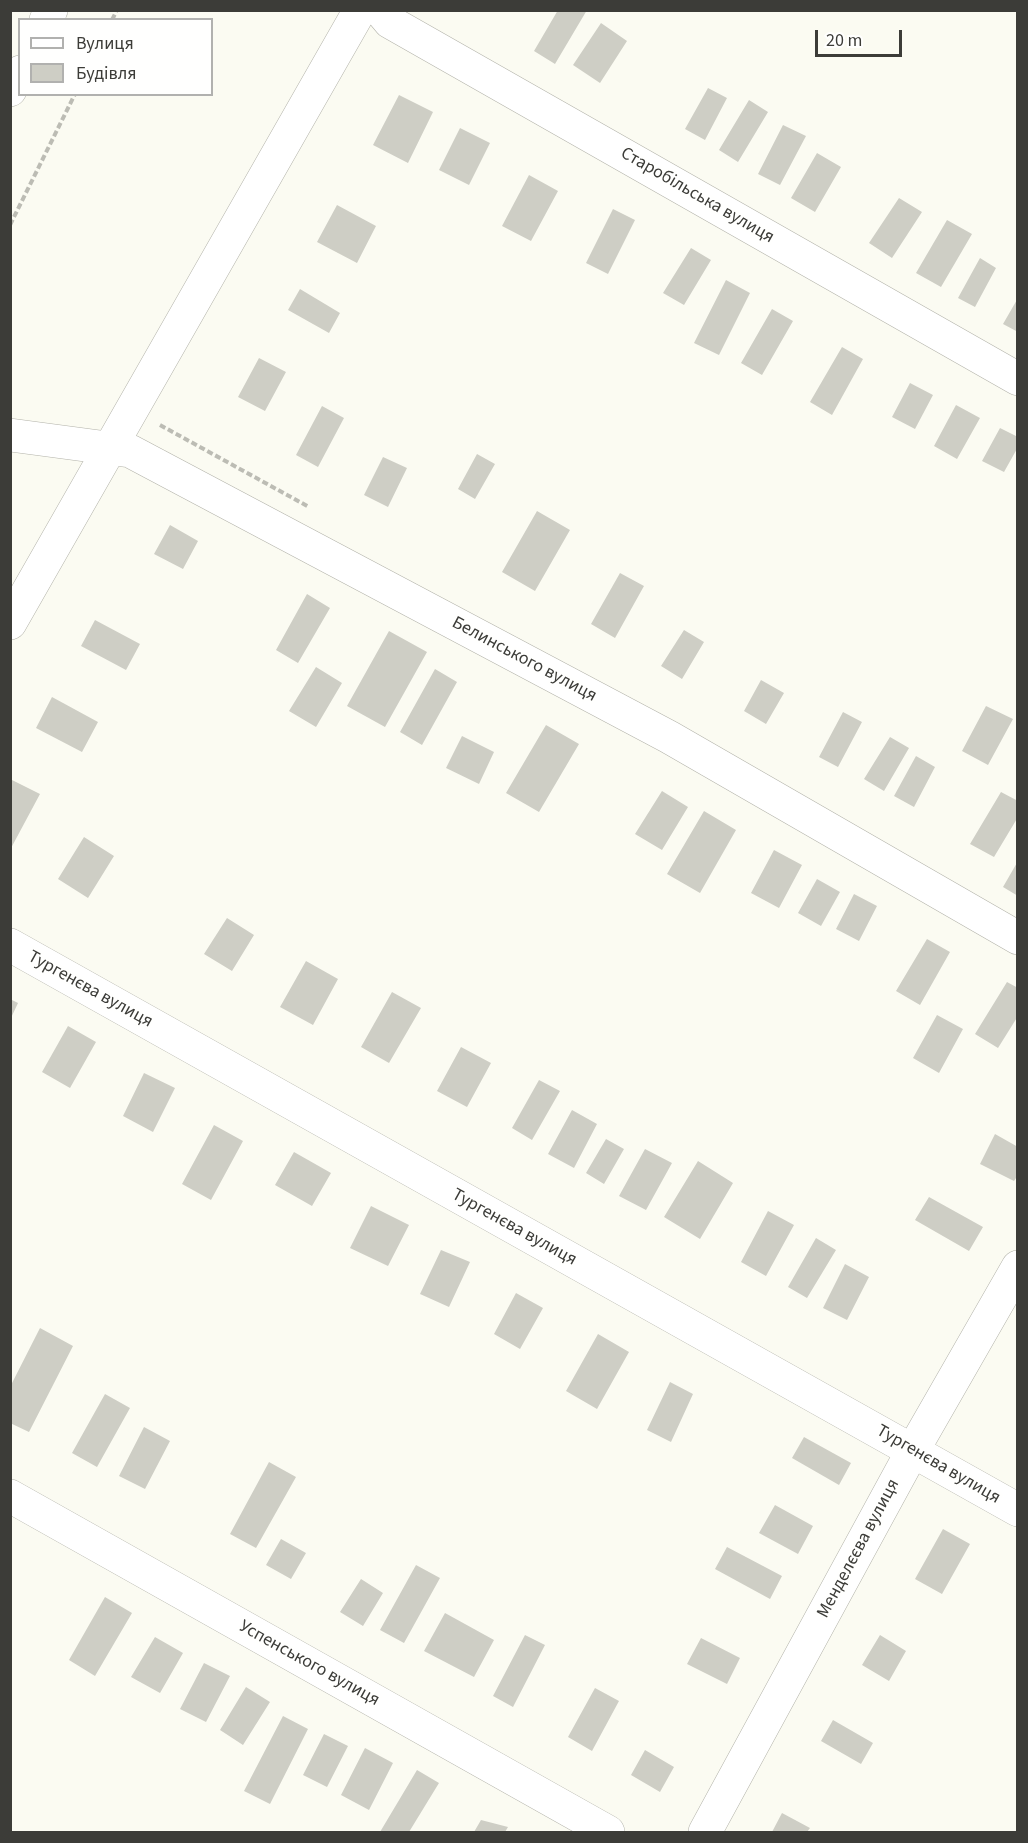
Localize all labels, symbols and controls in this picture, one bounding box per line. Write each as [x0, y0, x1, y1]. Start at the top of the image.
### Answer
legend [18, 18, 213, 96]
scale bar [818, 18, 905, 56]
text: 20 m [826, 28, 862, 53]
text: Вулиця [76, 31, 134, 56]
text: Будівля [76, 61, 136, 86]
street label: Старобільська вулиця [616, 143, 778, 249]
street label: Белинського вулиця [448, 613, 600, 707]
street label: Тургенєва вулиця [24, 947, 156, 1033]
street label: Тургенєва вулиця [448, 1185, 580, 1271]
street label: Тургенєва вулиця [872, 1421, 1004, 1509]
street label: Менделєєва вулиця [813, 1476, 905, 1622]
street label: Успенського вулиця [235, 1616, 383, 1712]

